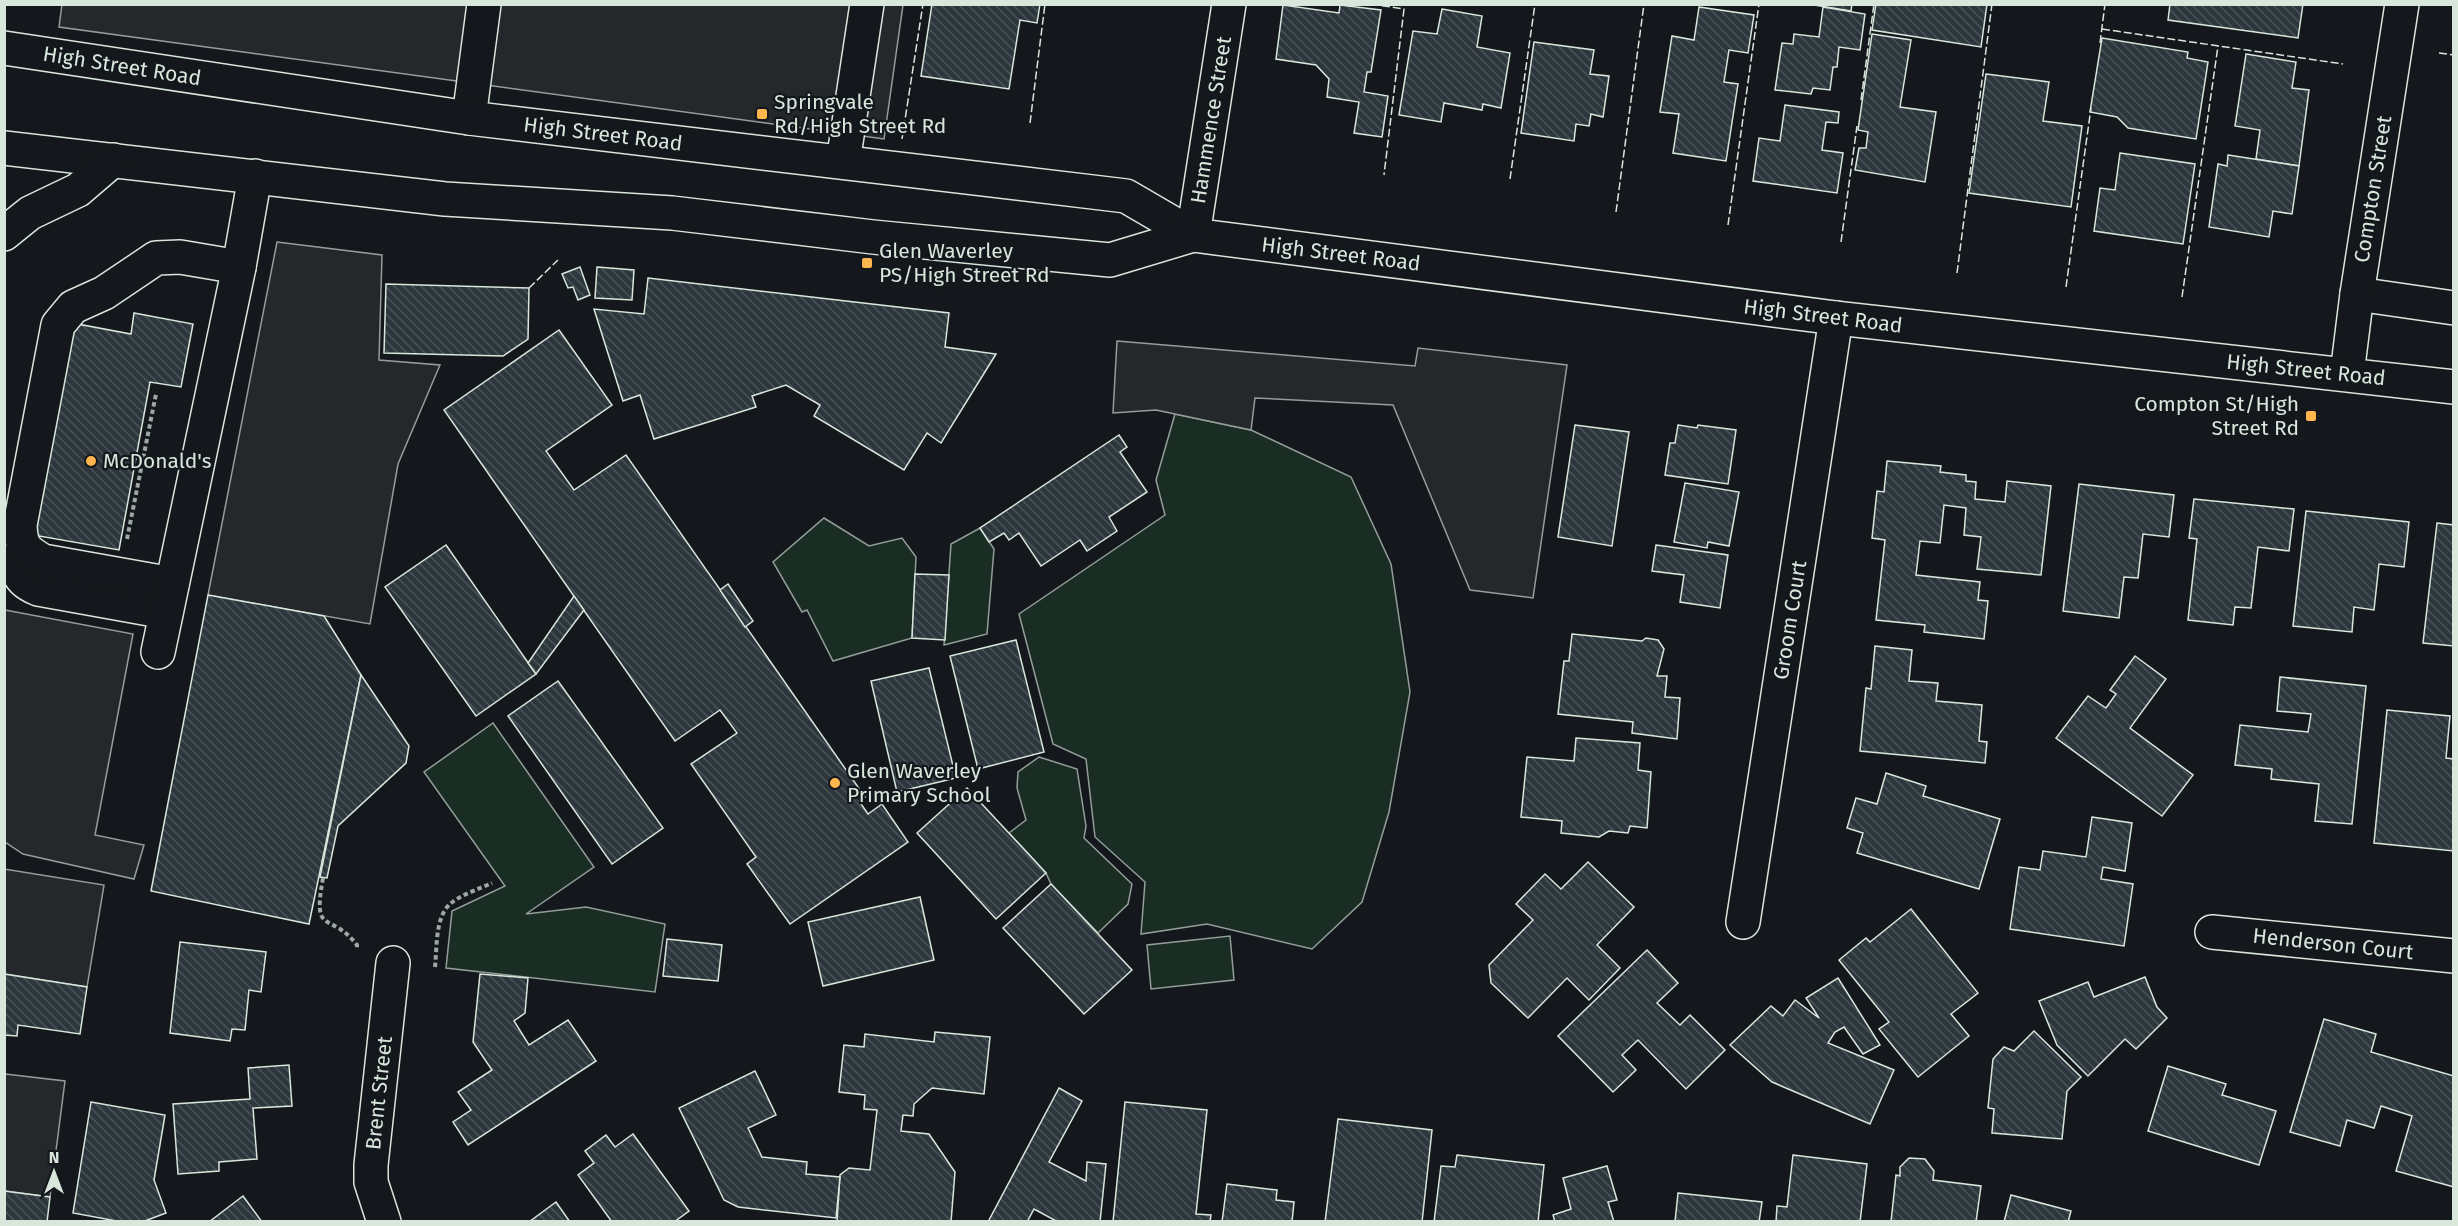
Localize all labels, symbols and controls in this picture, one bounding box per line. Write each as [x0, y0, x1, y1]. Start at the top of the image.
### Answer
street label: Hammence Street [1185, 34, 1237, 206]
street label: High Street Road [41, 41, 203, 91]
place label: Springvale Rd/High Street Rd [774, 89, 946, 139]
marker: Springvale Rd/High Street Rd [755, 107, 769, 121]
street label: High Street Road [522, 111, 684, 157]
street label: Compton Street [2349, 113, 2398, 264]
street label: High Street Road [1260, 231, 1422, 277]
place label: Glen Waverley PS/High Street Rd [879, 238, 1050, 288]
marker: Glen Waverley PS/High Street Rd [860, 256, 874, 270]
street label: High Street Road [1742, 293, 1904, 339]
street label: High Street Road [2225, 349, 2387, 391]
place label: Compton St/High Street Rd [2134, 391, 2299, 441]
marker: Compton St/High Street Rd [2304, 409, 2318, 423]
place label: McDonald's [103, 448, 212, 474]
marker: McDonald's [84, 454, 98, 468]
street label: Groom Court [1768, 558, 1812, 681]
place label: Glen Waverley Primary School [847, 758, 991, 808]
marker: Glen Waverley Primary School [828, 776, 842, 790]
street label: Henderson Court [2251, 923, 2415, 965]
street label: Brent Street [360, 1034, 398, 1151]
north arrow [24, 1142, 84, 1202]
text: N [49, 1148, 59, 1167]

